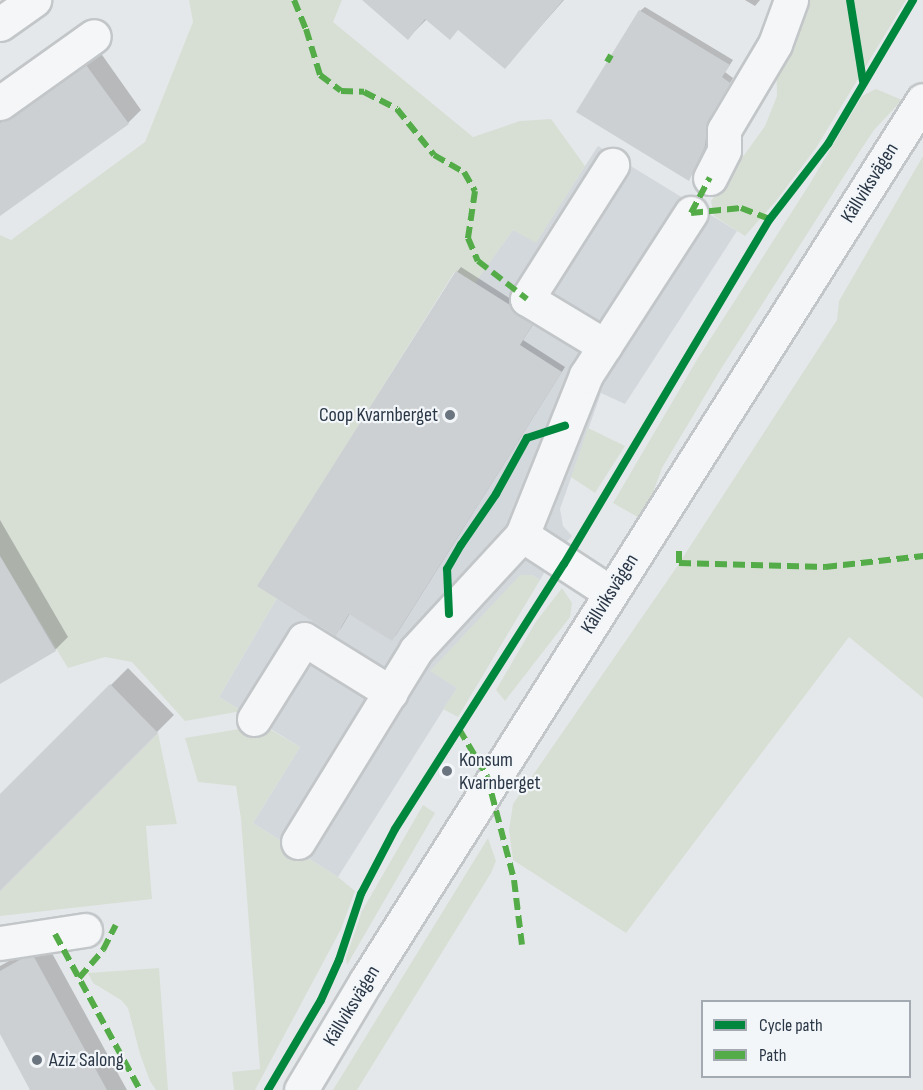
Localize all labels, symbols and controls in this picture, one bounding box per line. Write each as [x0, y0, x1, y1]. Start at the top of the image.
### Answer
street label: Källviksvägen [836, 139, 904, 227]
place label: Coop Kvarnberget [319, 403, 438, 427]
marker: Coop Kvarnberget [443, 408, 457, 422]
street label: Källviksvägen [576, 550, 644, 638]
place label: Konsum Kvarnberget [459, 748, 540, 795]
marker: Konsum Kvarnberget [440, 764, 454, 778]
street label: Källviksvägen [319, 961, 385, 1051]
legend [701, 1000, 911, 1078]
text: Cycle path [759, 1015, 823, 1036]
text: Path [759, 1045, 787, 1066]
place label: Aziz Salong [49, 1048, 124, 1072]
marker: Aziz Salong [30, 1053, 44, 1067]

